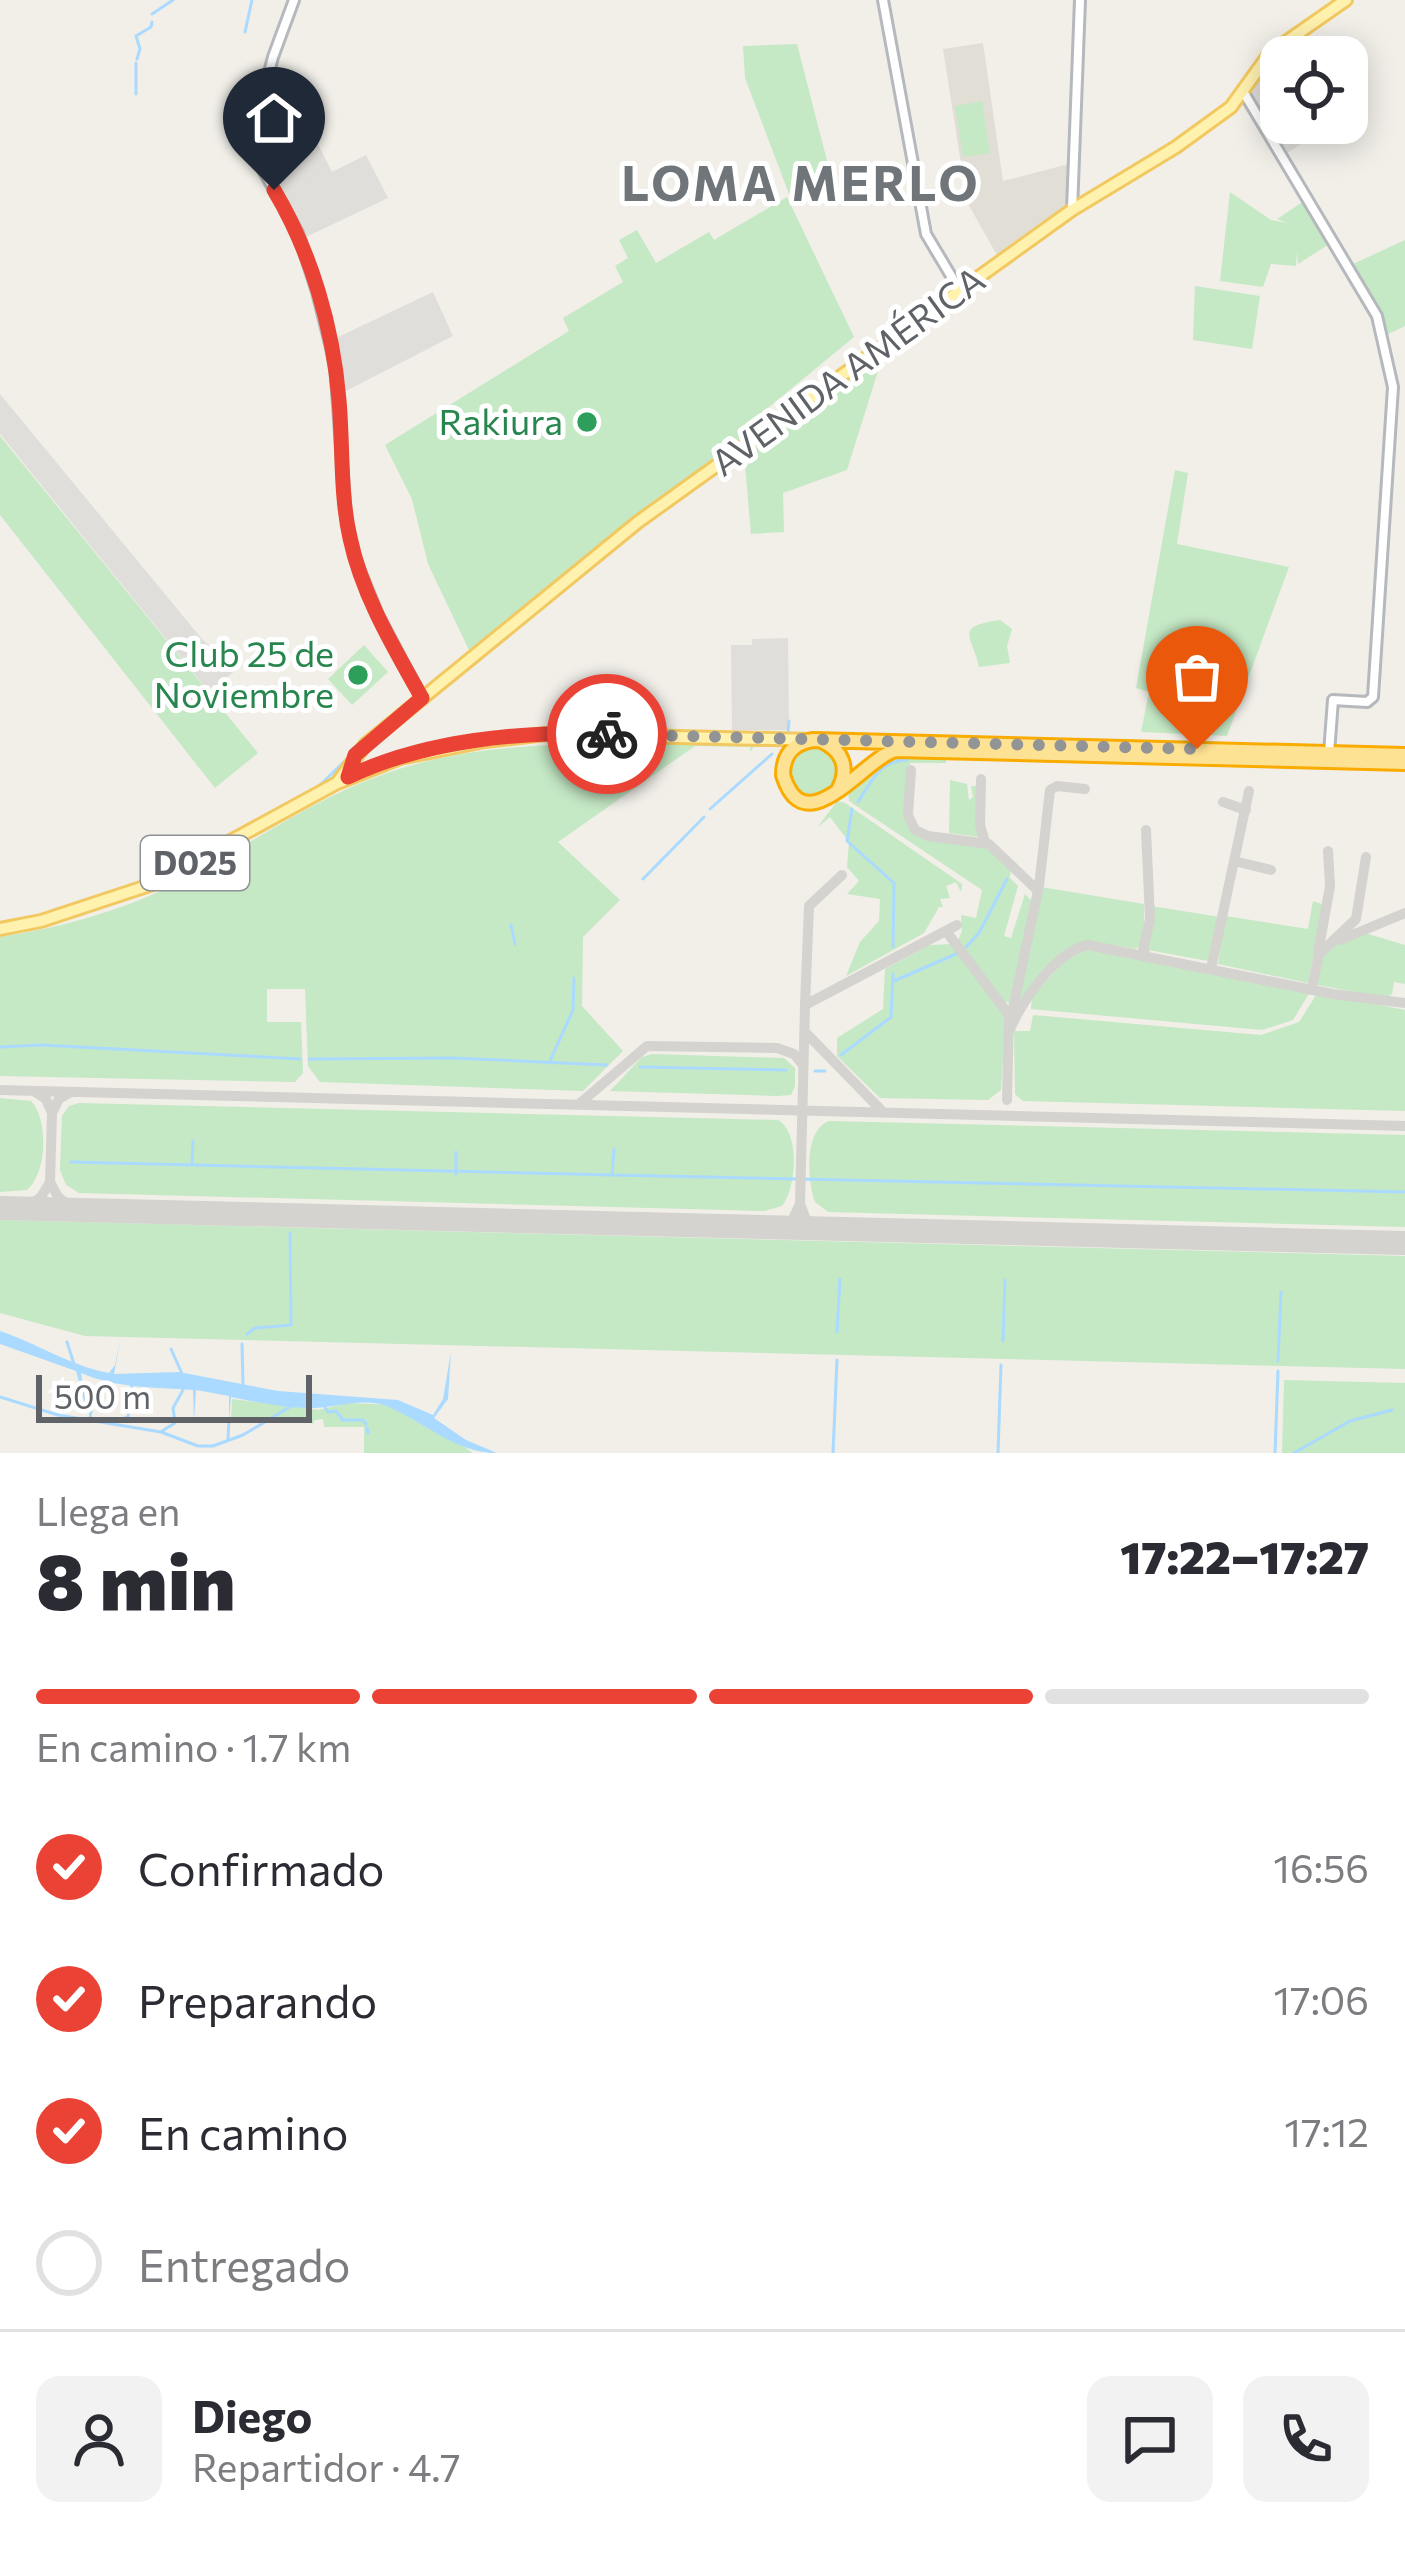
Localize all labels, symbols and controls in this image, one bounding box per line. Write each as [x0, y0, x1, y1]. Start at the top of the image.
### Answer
map controls [1260, 36, 1368, 144]
button: locate [1260, 36, 1368, 144]
pin [223, 67, 325, 190]
icon: home [241, 85, 307, 151]
district label: LOMA MERLO [621, 152, 981, 211]
street label: AVENIDA AMÉRICA [702, 255, 992, 483]
place label: Rakiura [438, 398, 563, 442]
marker: Rakiura [574, 409, 600, 435]
pin [1146, 626, 1248, 749]
place label: Club 25 de Noviembre [154, 630, 334, 715]
icon: bag [1164, 644, 1230, 710]
marker: Club 25 de Noviembre [345, 662, 371, 688]
courier [547, 674, 667, 794]
icon: bike [574, 701, 640, 767]
road number: D025 [141, 836, 249, 890]
scale bar [36, 1369, 312, 1422]
text: 500 m [54, 1375, 151, 1416]
text: Llega en [36, 1486, 180, 1534]
text: 17:22–17:27 [1120, 1528, 1369, 1583]
text: 8 min [36, 1531, 236, 1626]
text: En camino · 1.7 km [36, 1722, 351, 1770]
icon: check [36, 1834, 102, 1900]
text: Confirmado [138, 1840, 385, 1895]
text: 16:56 [1273, 1843, 1369, 1891]
icon: check [36, 1966, 102, 2032]
text: Preparando [138, 1972, 377, 2027]
text: 17:06 [1273, 1975, 1369, 2023]
icon: check [36, 2098, 102, 2164]
text: En camino [138, 2104, 348, 2159]
text: 17:12 [1284, 2107, 1369, 2155]
text: Entregado [138, 2236, 350, 2291]
button: person [36, 2376, 162, 2502]
button: chat [1087, 2376, 1213, 2502]
button: phone [1243, 2376, 1369, 2502]
text: Diego [192, 2387, 312, 2442]
text: Repartidor · 4.7 [192, 2442, 461, 2490]

